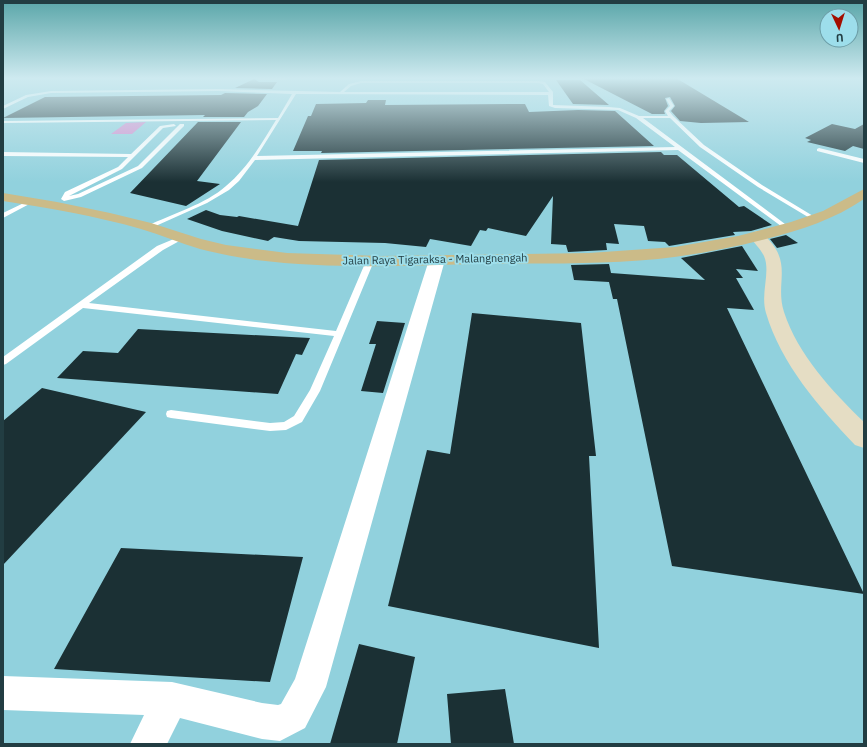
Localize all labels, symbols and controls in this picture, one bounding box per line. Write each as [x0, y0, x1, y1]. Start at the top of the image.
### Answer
north arrow [819, 8, 859, 48]
text: U [835, 31, 844, 45]
street label: Jalan Raya Tigaraksa - Malangnengah [342, 250, 528, 268]

